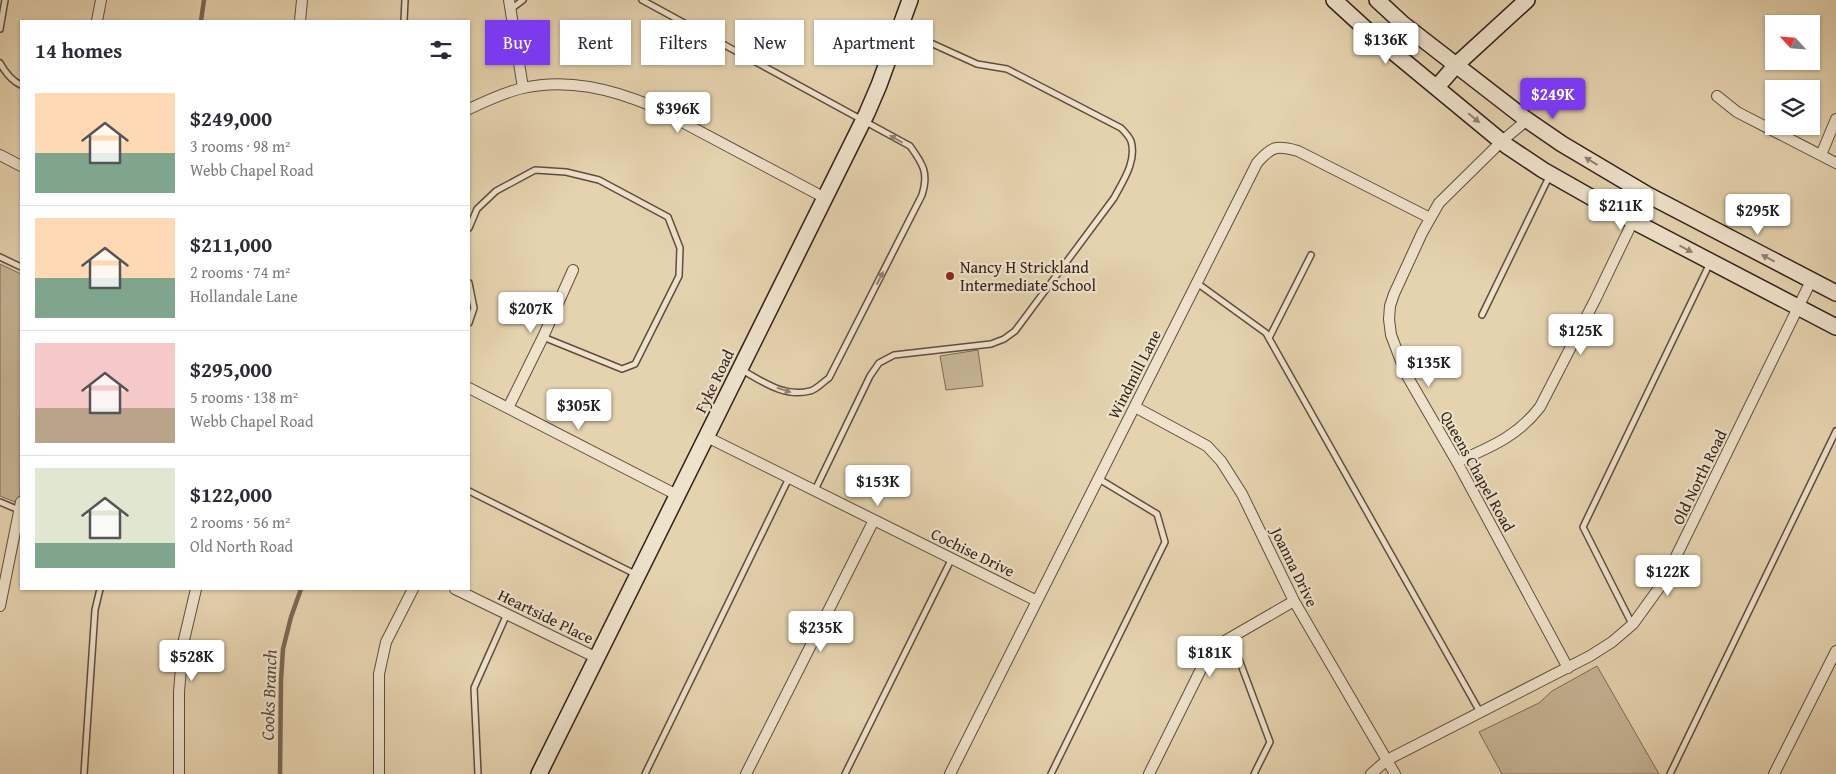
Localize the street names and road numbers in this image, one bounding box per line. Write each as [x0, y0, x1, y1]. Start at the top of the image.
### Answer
street label: Windmill Lane [1101, 325, 1167, 423]
street label: Fyke Road [688, 345, 740, 417]
street label: Queens Chapel Road [1435, 406, 1521, 536]
street label: Old North Road [1666, 425, 1733, 529]
street label: Cochise Drive [927, 521, 1019, 583]
street label: Joanna Drive [1265, 521, 1325, 611]
street label: Heartside Place [494, 583, 598, 649]

